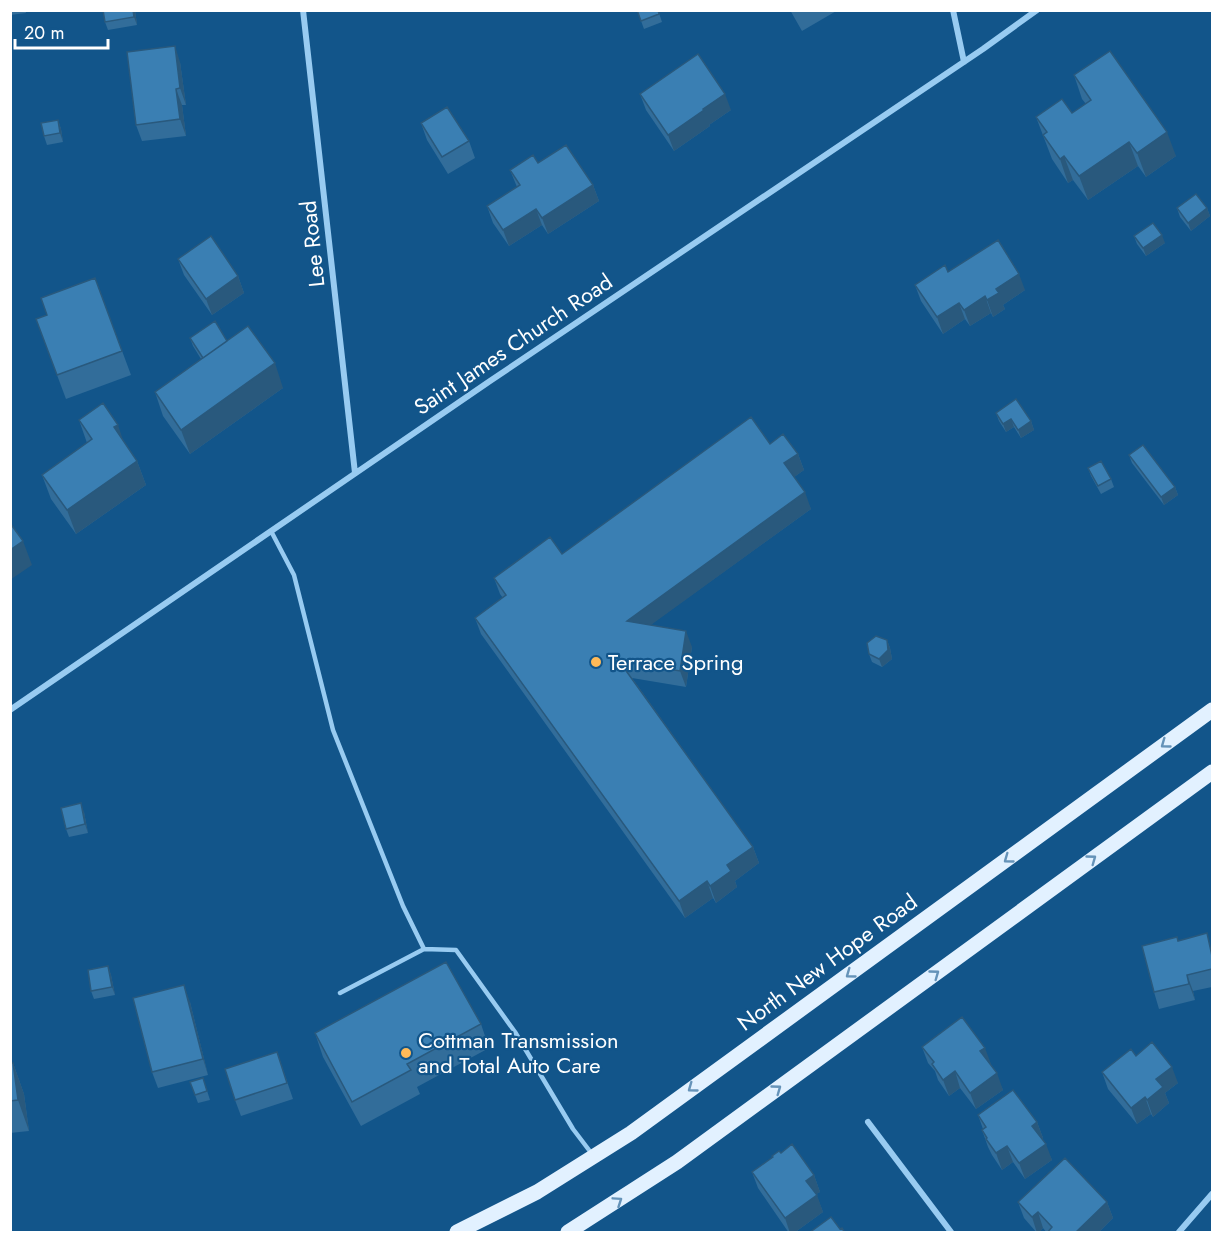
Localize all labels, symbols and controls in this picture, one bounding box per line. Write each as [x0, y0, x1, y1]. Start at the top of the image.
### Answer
scale bar [15, 12, 108, 50]
text: 20 m [24, 20, 64, 46]
street label: Lee Road [292, 199, 332, 289]
street label: Saint James Church Road [407, 266, 619, 422]
place label: Terrace Spring [608, 646, 743, 678]
marker: Terrace Spring [589, 655, 603, 669]
one-way arrow [1161, 737, 1172, 748]
one-way arrow [1003, 852, 1014, 863]
one-way arrow [1086, 855, 1097, 866]
street label: North New Hope Road [730, 886, 924, 1038]
one-way arrow [845, 966, 856, 977]
one-way arrow [928, 970, 939, 981]
place label: Cottman Transmission and Total Auto Care [418, 1024, 618, 1081]
marker: Cottman Transmission and Total Auto Care [399, 1046, 413, 1060]
one-way arrow [688, 1081, 699, 1092]
one-way arrow [771, 1085, 782, 1096]
one-way arrow [611, 1197, 622, 1208]

